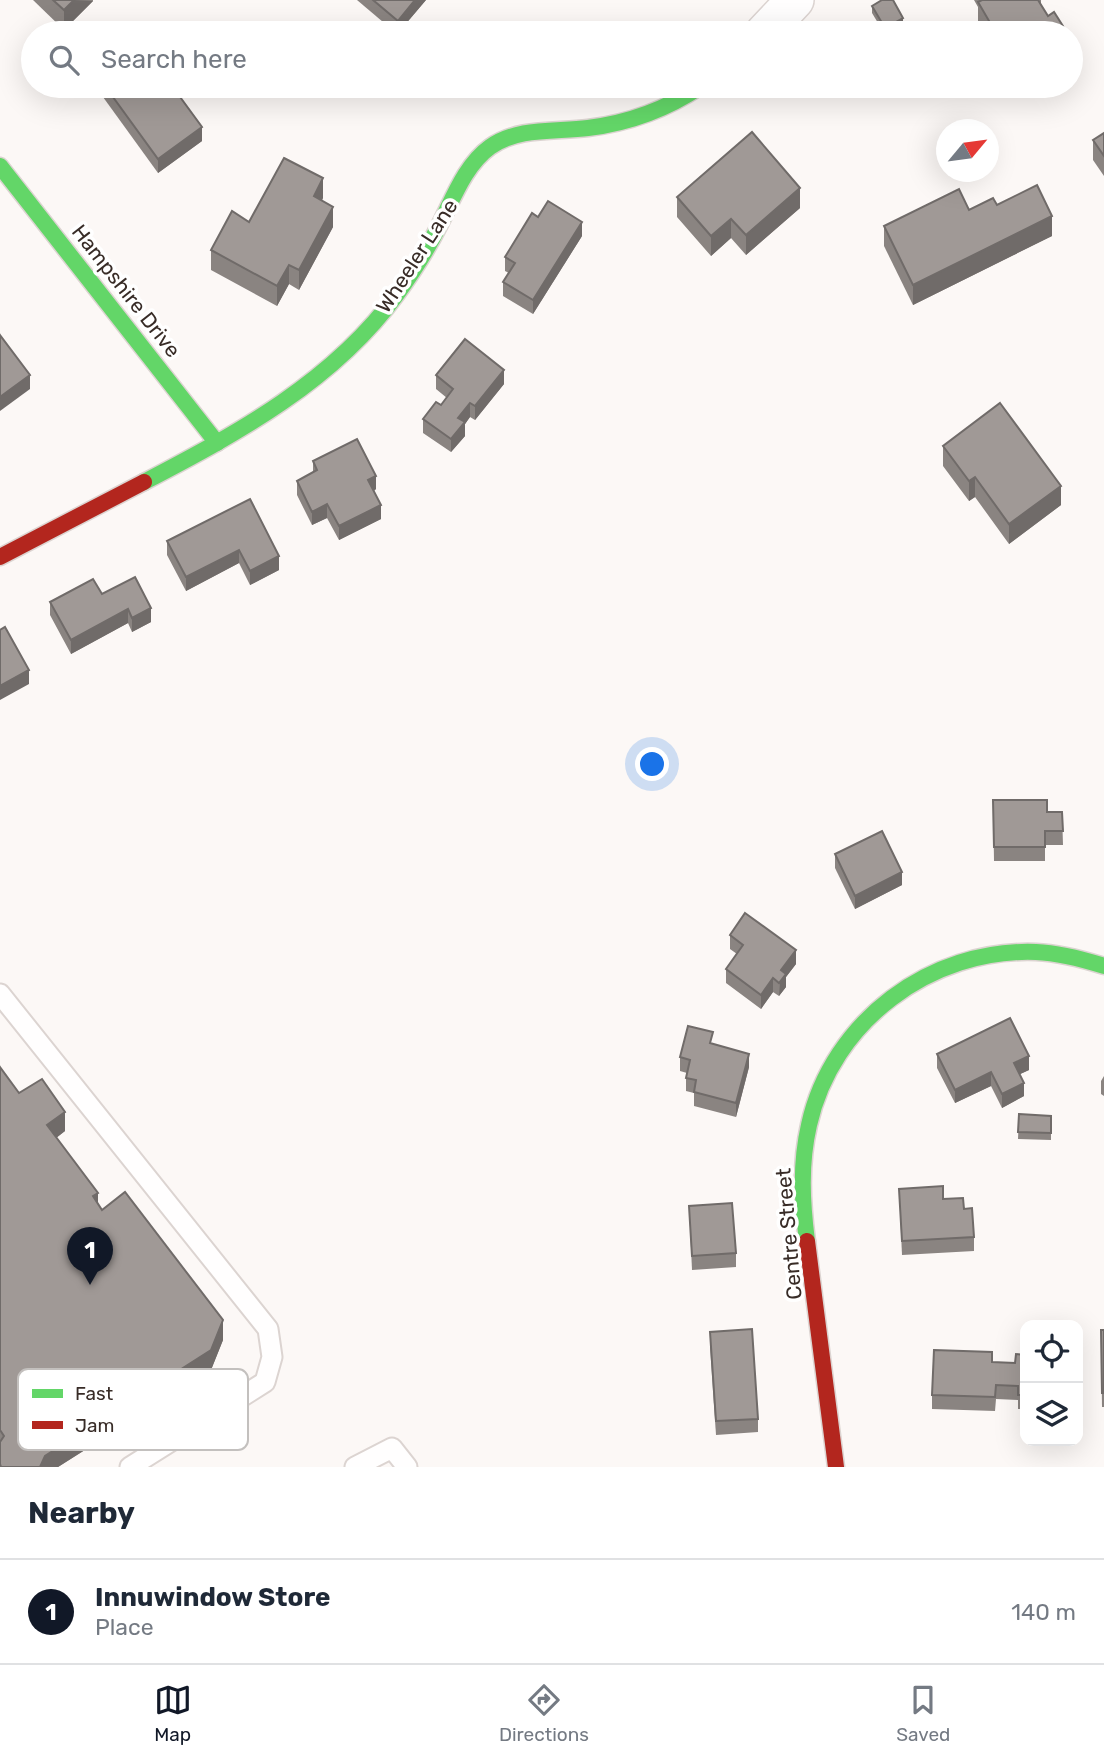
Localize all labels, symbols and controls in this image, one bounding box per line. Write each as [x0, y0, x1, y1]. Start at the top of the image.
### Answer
search box [21, 21, 1083, 98]
icon: search [45, 41, 83, 79]
text: Search here [101, 44, 247, 75]
north arrow [936, 119, 999, 182]
street label: Wheeler Lane [371, 194, 463, 317]
street label: Hampshire Drive [67, 219, 186, 362]
your location [635, 747, 669, 781]
street label: Centre Street [770, 1167, 807, 1301]
pin: 1 [67, 1227, 113, 1285]
map controls [1020, 1320, 1083, 1446]
button: locate [1020, 1320, 1083, 1383]
legend [18, 1369, 248, 1450]
text: Fast [75, 1382, 114, 1405]
button: layers [1020, 1383, 1083, 1446]
text: Jam [75, 1414, 114, 1437]
text: Nearby [28, 1495, 135, 1531]
text: Innuwindow Store [95, 1582, 331, 1613]
text: 1 [45, 1598, 57, 1626]
text: 140 m [1011, 1598, 1076, 1626]
text: Place [95, 1613, 154, 1641]
tab: Map [154, 1681, 192, 1746]
tab: Directions [499, 1681, 589, 1746]
tab: Saved [896, 1681, 950, 1746]

